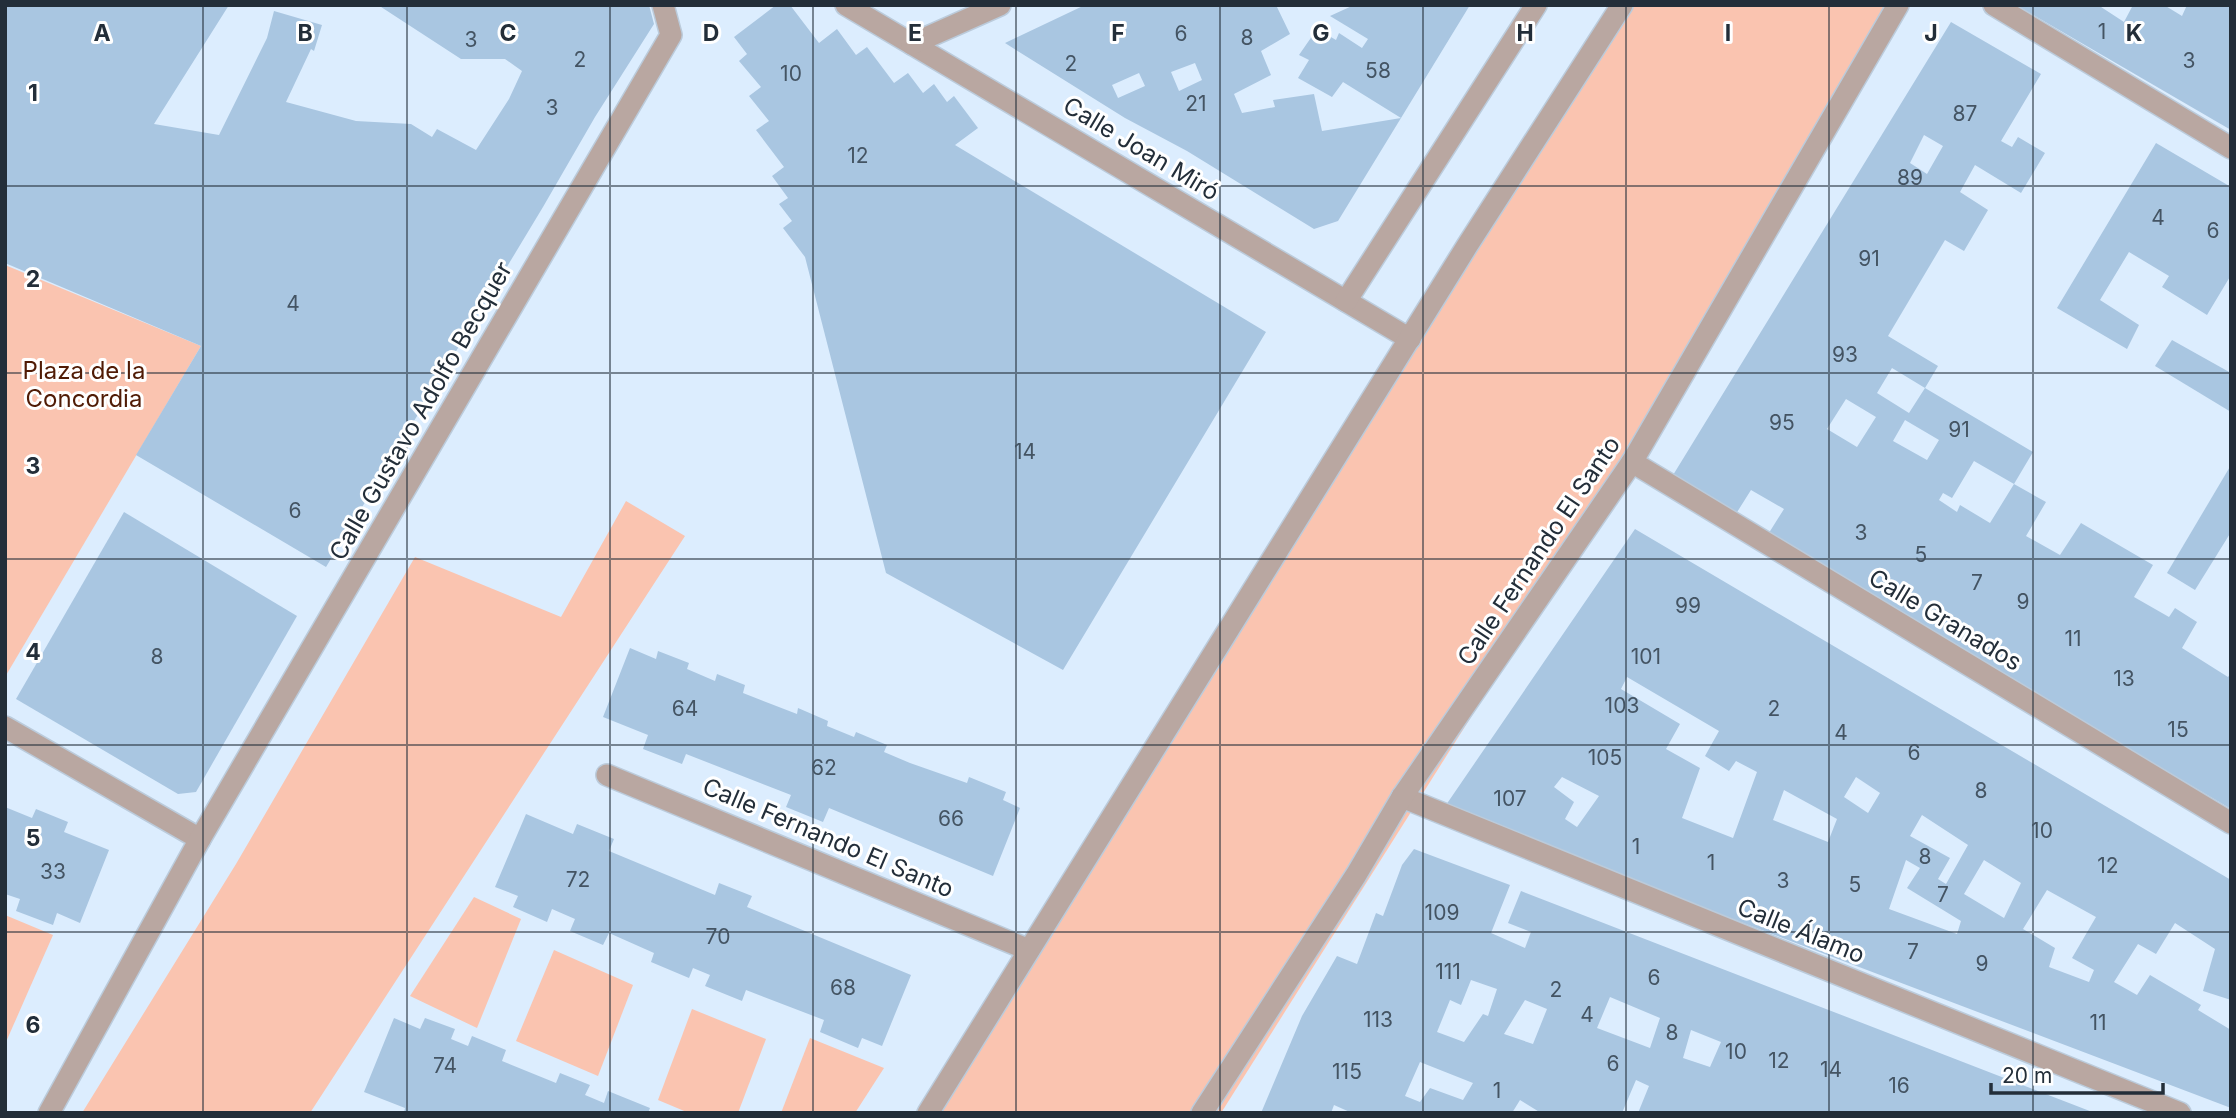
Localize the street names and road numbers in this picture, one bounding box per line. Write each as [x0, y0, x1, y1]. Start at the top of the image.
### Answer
street label: Calle Joan Miró [1058, 91, 1224, 206]
street label: Calle Gustavo Adolfo Becquer [323, 256, 518, 565]
street label: Calle Fernando El Santo [1451, 431, 1626, 671]
street label: Calle Granados [1864, 563, 2027, 677]
street label: Calle Fernando El Santo [698, 771, 958, 904]
street label: Calle Álamo [1733, 891, 1869, 969]

